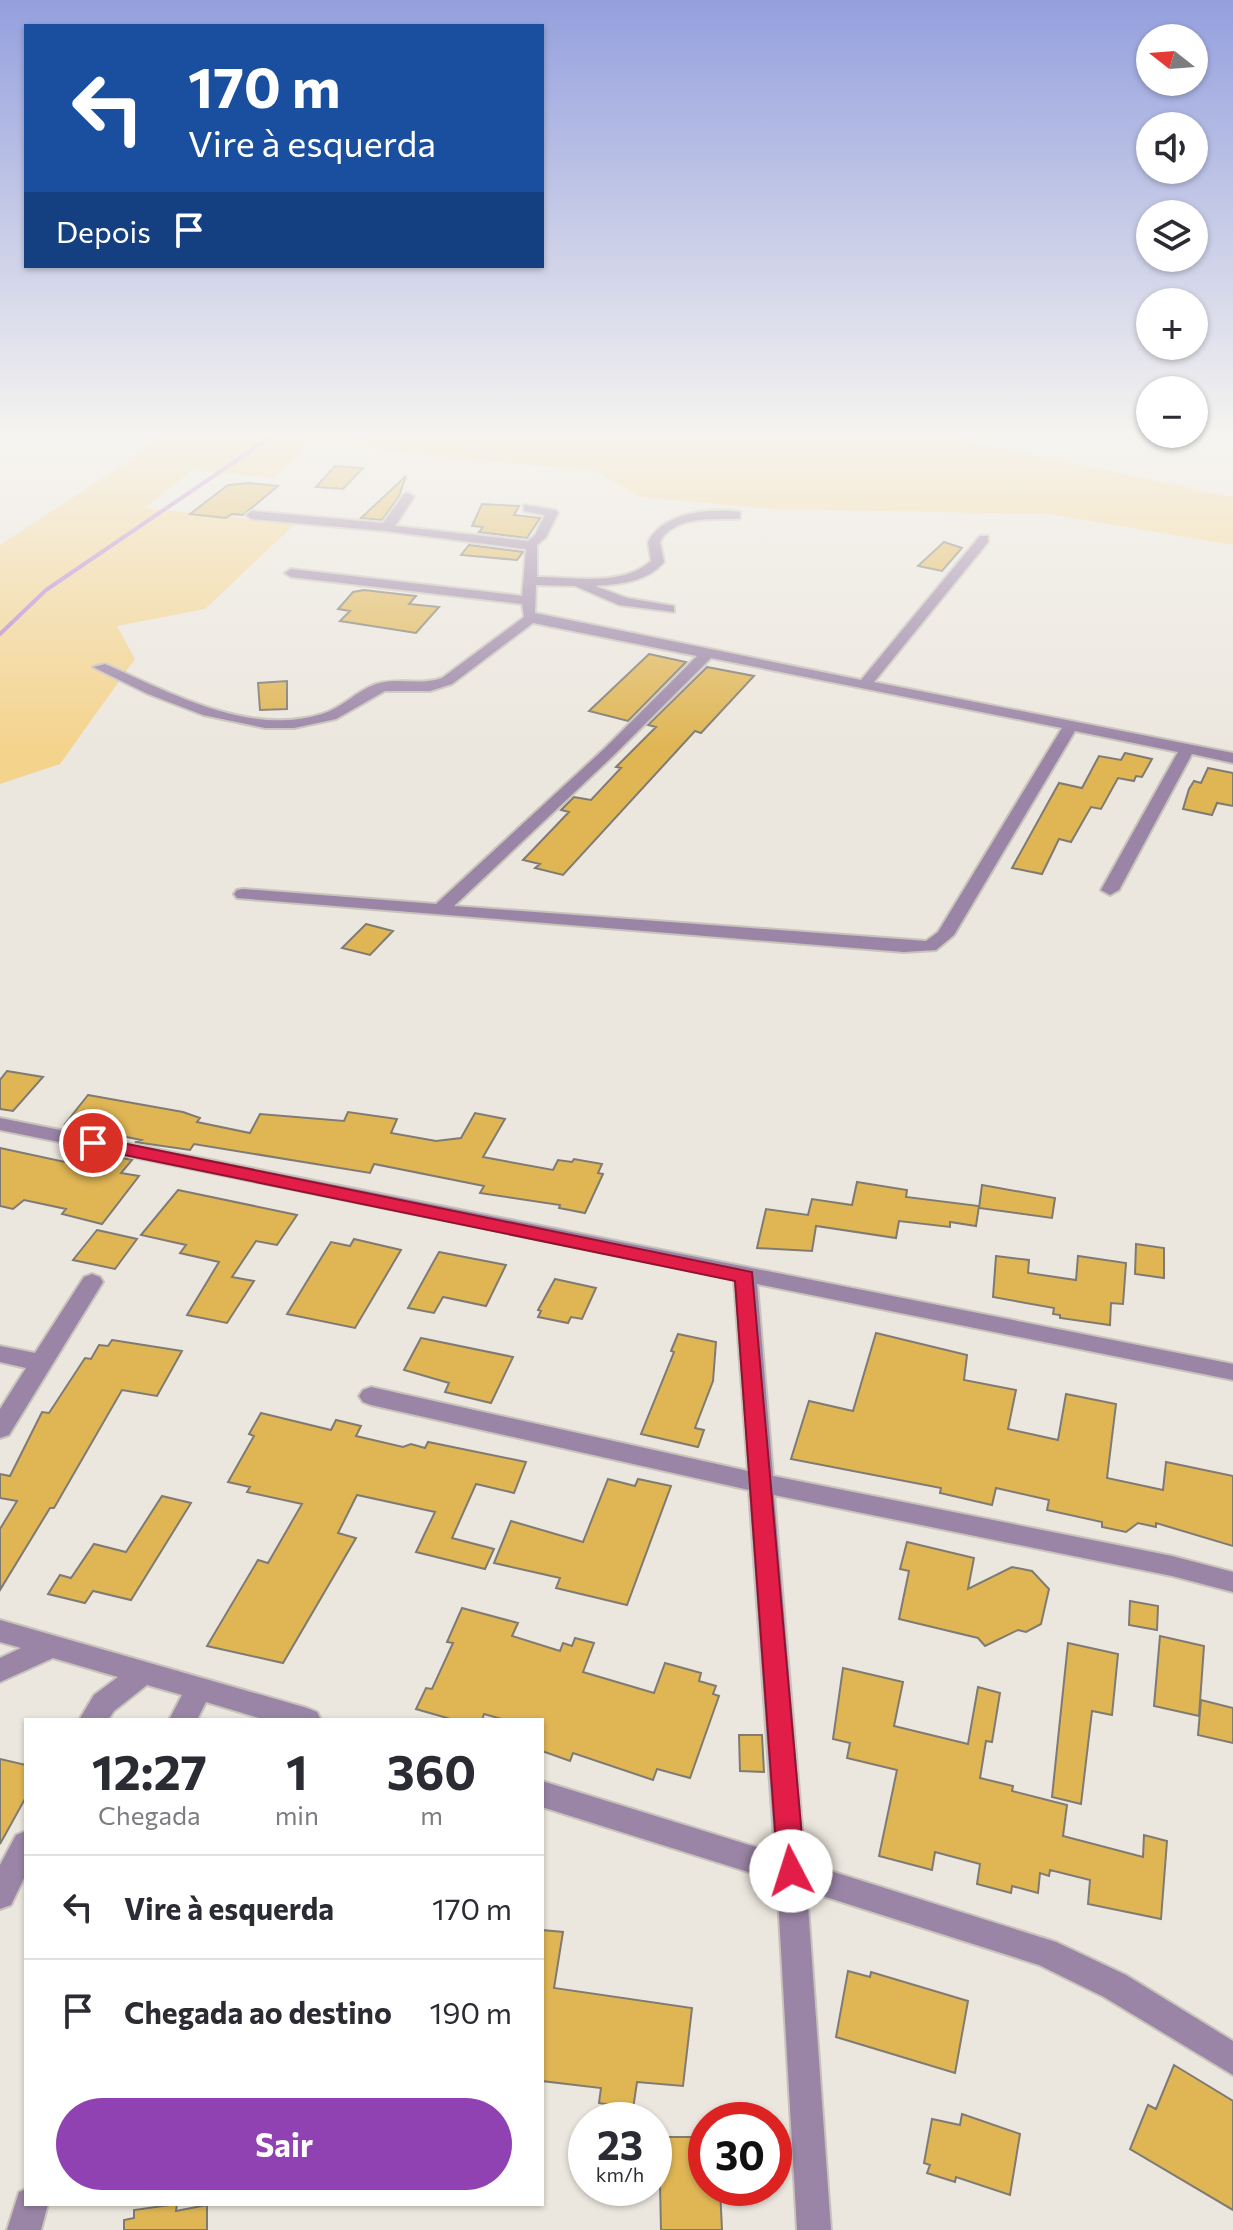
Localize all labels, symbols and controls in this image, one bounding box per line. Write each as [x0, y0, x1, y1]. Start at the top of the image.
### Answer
north arrow [1136, 24, 1208, 96]
map controls [1136, 24, 1208, 448]
text: 170 m [188, 51, 341, 120]
icon: left [56, 56, 160, 160]
button: sound [1136, 112, 1208, 184]
text: Vire à esquerda [188, 120, 436, 164]
button: layers [1136, 200, 1208, 272]
icon: arrive [167, 208, 211, 252]
text: Depois [56, 212, 151, 249]
button: + [1136, 288, 1208, 360]
button: − [1136, 376, 1208, 448]
pin [59, 1109, 127, 1177]
icon: arrive [71, 1121, 115, 1165]
text: 12:27 [92, 1741, 207, 1800]
text: 1 [286, 1741, 308, 1800]
text: 360 [387, 1741, 476, 1800]
text: Chegada [98, 1799, 201, 1830]
text: min [275, 1799, 319, 1830]
text: m [420, 1799, 443, 1830]
position arrow [749, 1829, 833, 1913]
icon: left [56, 1885, 100, 1929]
text: Vire à esquerda [124, 1889, 334, 1926]
text: 170 m [432, 1889, 512, 1926]
icon: arrive [56, 1989, 100, 2033]
text: Chegada ao destino [124, 1993, 392, 2030]
text: 190 m [429, 1993, 512, 2030]
button: Sair [56, 2098, 512, 2190]
speed limit sign: 30 [688, 2102, 792, 2206]
text: 23 [597, 2119, 643, 2168]
text: km/h [596, 2162, 644, 2186]

